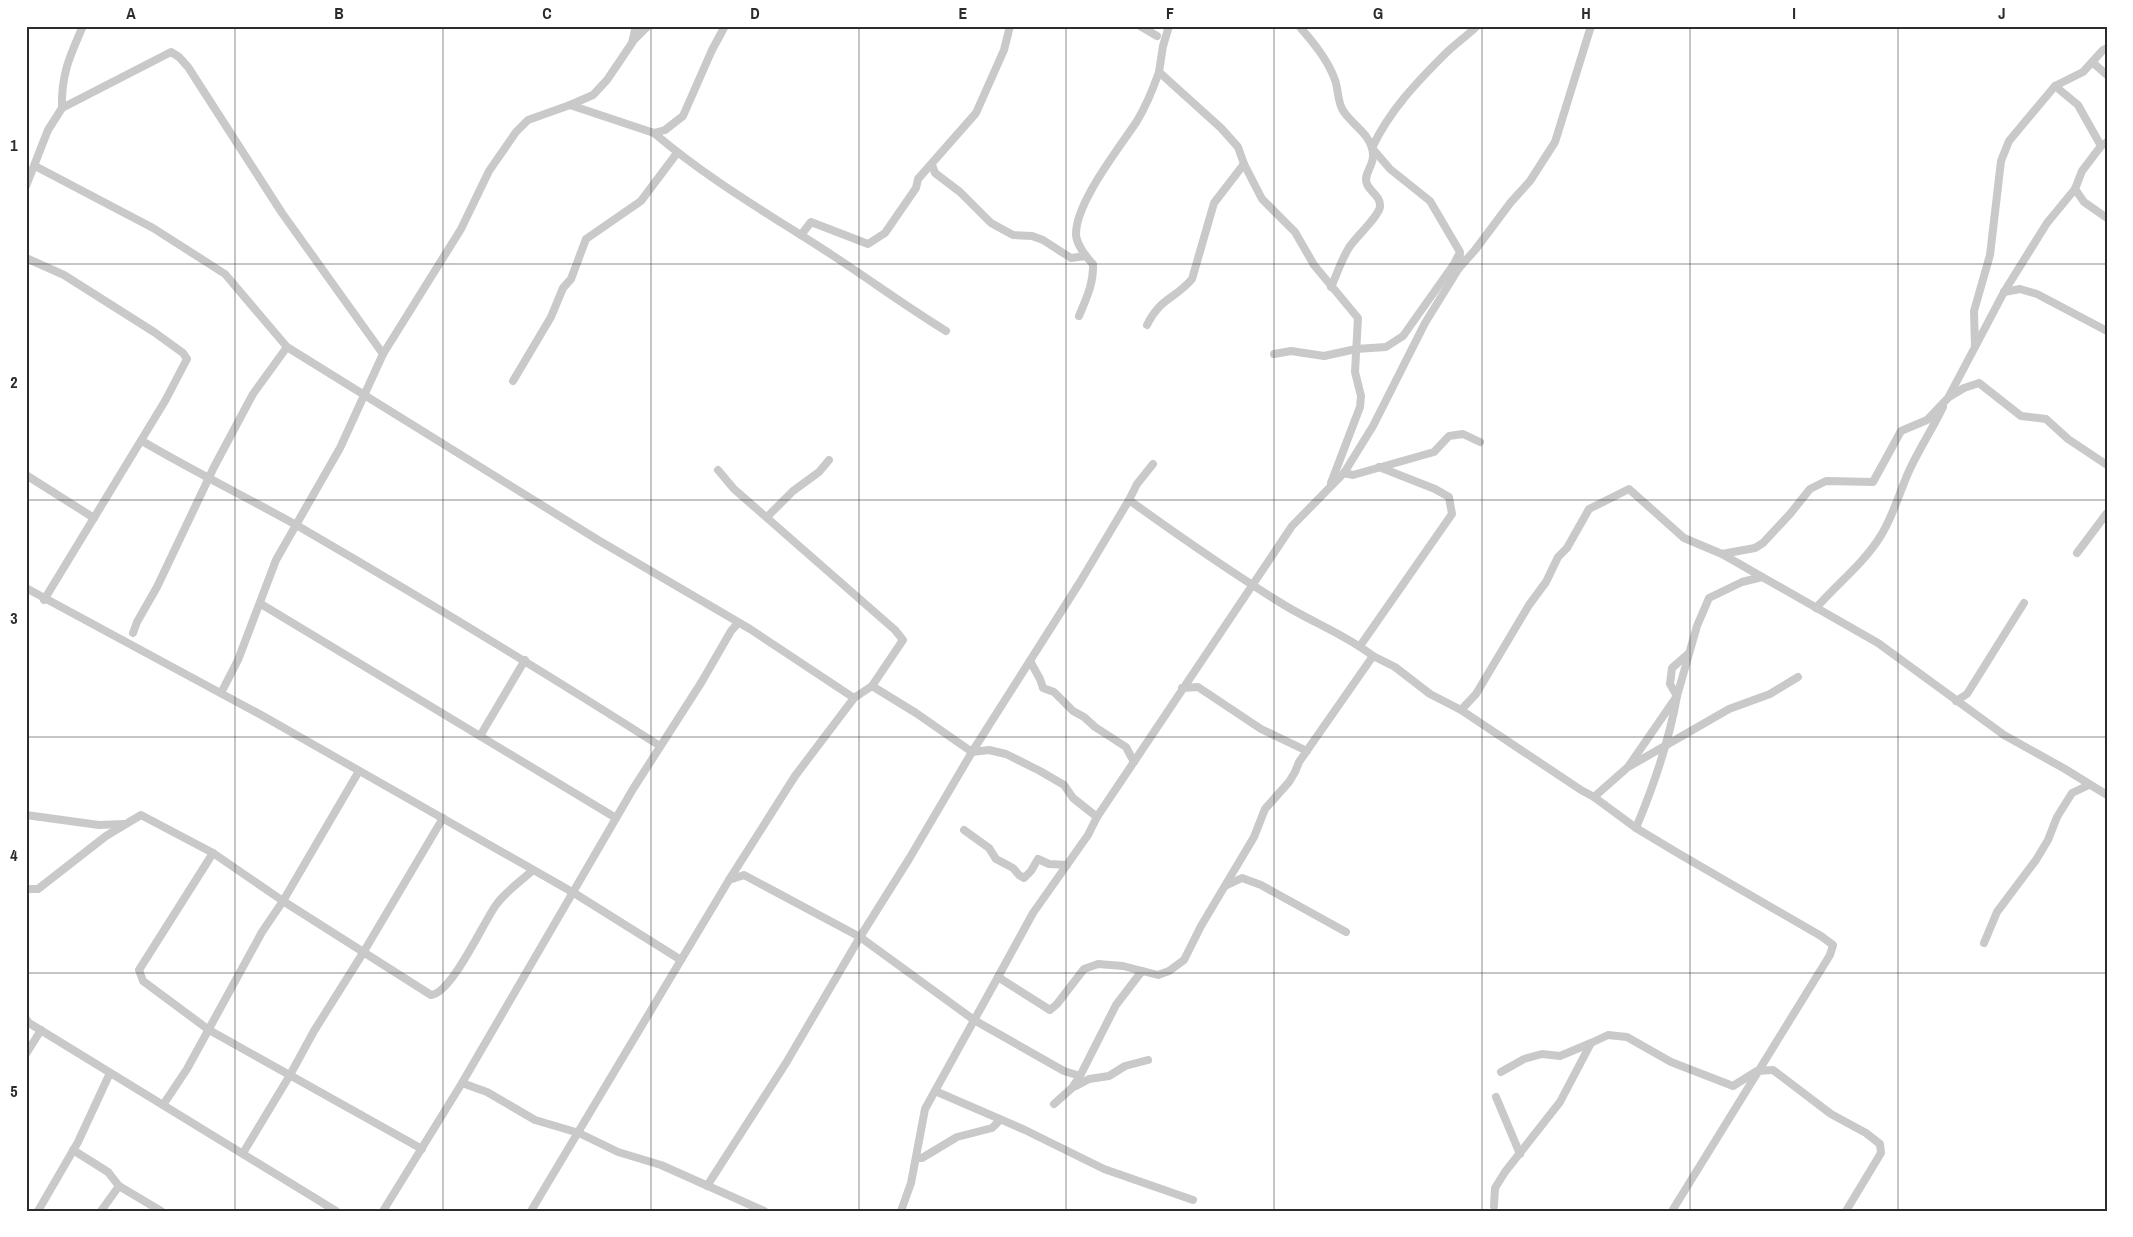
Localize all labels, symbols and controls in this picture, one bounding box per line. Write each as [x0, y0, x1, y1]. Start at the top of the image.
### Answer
text: A [126, 2, 136, 24]
text: B [334, 2, 344, 24]
text: C [542, 2, 552, 24]
text: D [750, 2, 760, 24]
text: E [959, 2, 968, 24]
text: F [1166, 2, 1174, 24]
text: G [1373, 2, 1383, 24]
text: H [1581, 2, 1591, 24]
text: I [1792, 2, 1796, 24]
text: J [1998, 2, 2006, 24]
text: 1 [10, 134, 18, 156]
text: 2 [10, 371, 18, 393]
text: 3 [10, 607, 18, 629]
text: 4 [10, 844, 18, 866]
text: 5 [10, 1080, 18, 1102]

